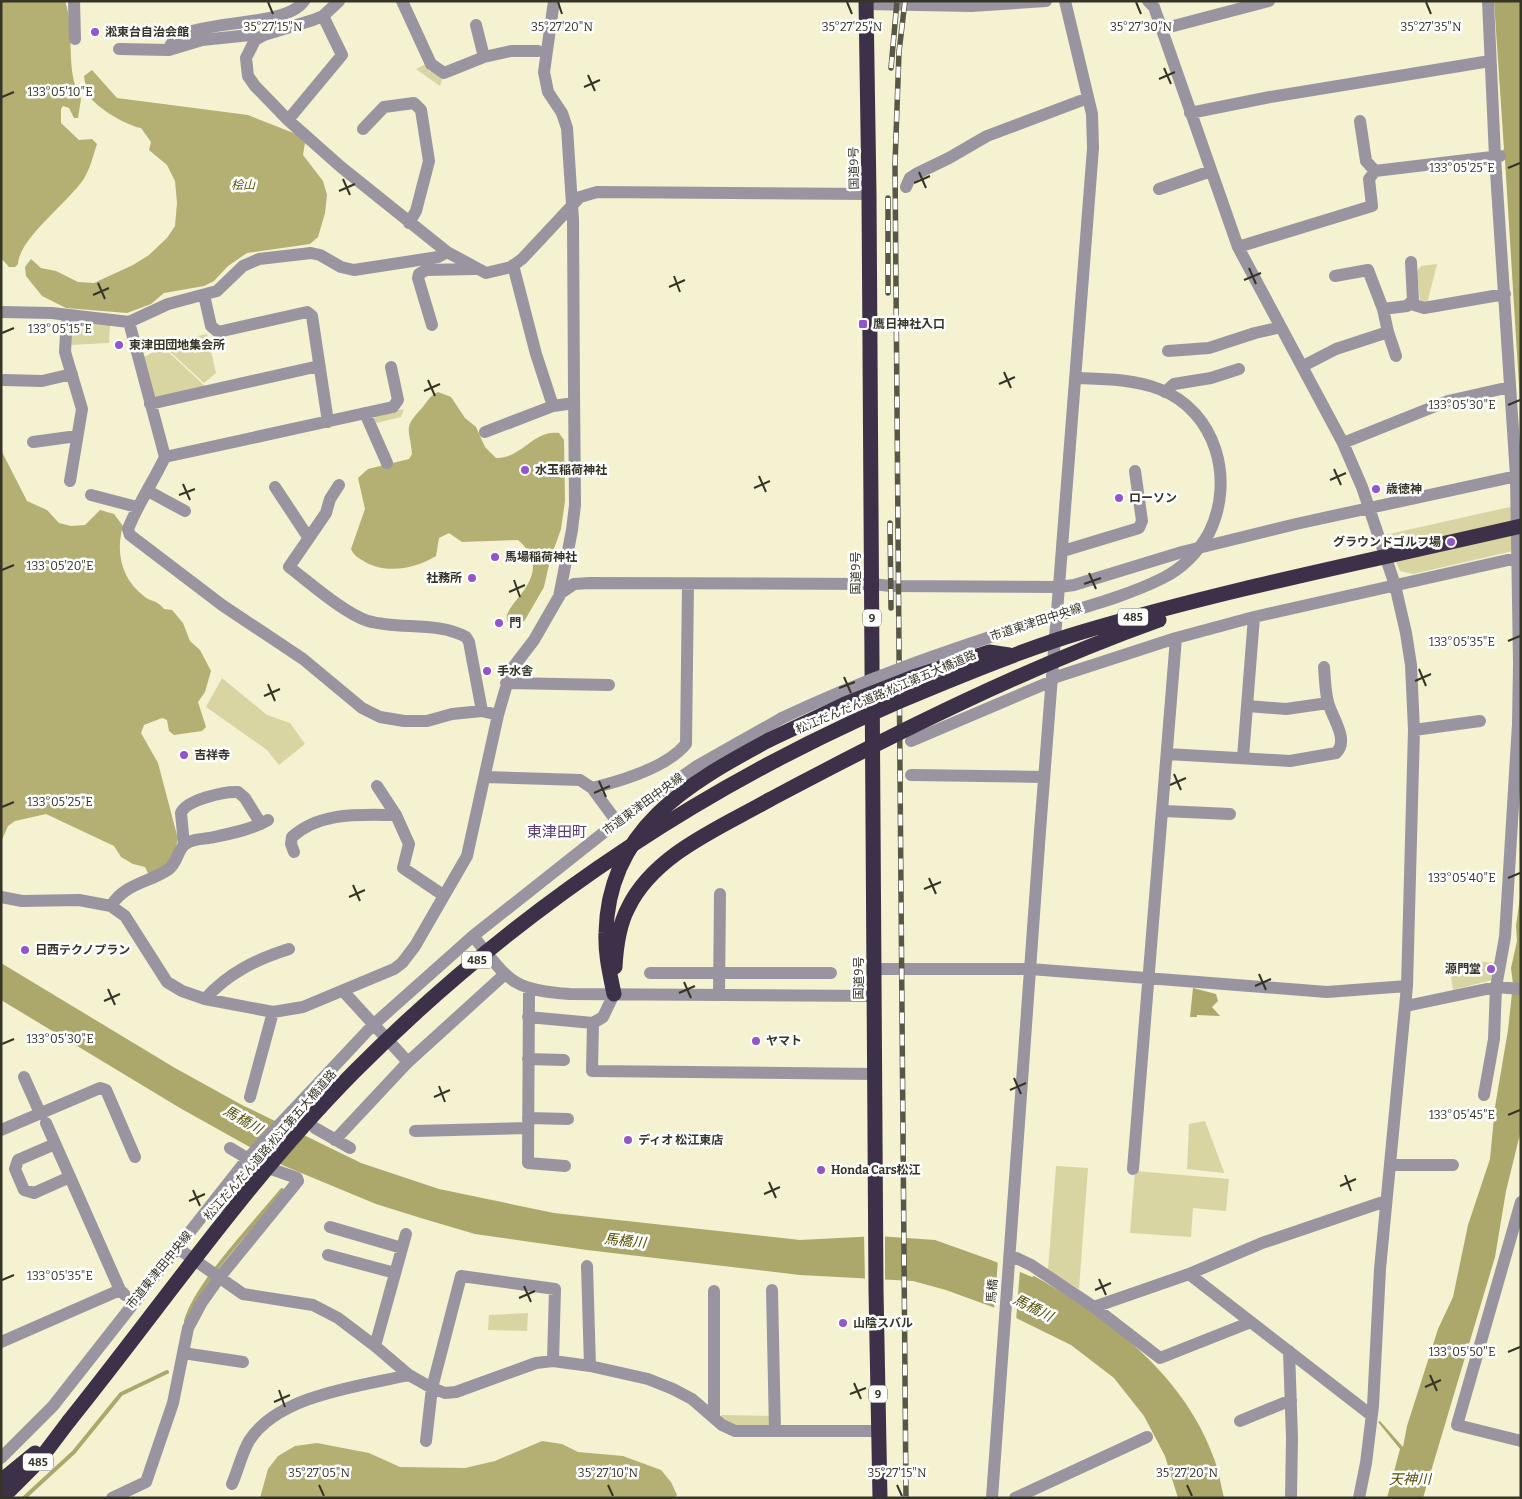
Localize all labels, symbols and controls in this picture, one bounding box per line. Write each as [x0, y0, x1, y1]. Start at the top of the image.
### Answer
text: 35°27'15"N [244, 20, 303, 34]
text: 35°27'20"N [531, 20, 593, 34]
text: 35°27'25"N [822, 20, 883, 34]
text: 35°27'30"N [1110, 20, 1173, 34]
text: 35°27'35"N [1401, 20, 1462, 34]
place label: 淞東台自治会館 [105, 25, 189, 39]
marker: 淞東台自治会館 [89, 26, 101, 38]
text: 133°05'10"E [27, 85, 93, 99]
street label: 国道9号 [847, 146, 861, 190]
text: 133°05'25"E [1429, 161, 1495, 175]
park label: 桧山 [231, 178, 256, 192]
place label: 鷹日神社入口 [873, 317, 945, 331]
marker: 鷹日神社入口 [857, 318, 869, 330]
text: 133°05'15"E [28, 322, 92, 336]
place label: 東津田団地集会所 [129, 338, 225, 352]
marker: 東津田団地集会所 [113, 339, 125, 351]
text: 133°05'30"E [1428, 398, 1496, 412]
place label: 水玉稲荷神社 [535, 463, 607, 477]
marker: 水玉稲荷神社 [519, 464, 531, 476]
place label: 歳徳神 [1386, 482, 1422, 496]
marker: 歳徳神 [1370, 483, 1382, 495]
place label: ローソン [1129, 491, 1177, 505]
marker: ローソン [1113, 492, 1125, 504]
place label: グラウンドゴルフ場 [1333, 535, 1441, 549]
marker: グラウンドゴルフ場 [1445, 536, 1457, 548]
place label: 馬場稲荷神社 [505, 550, 577, 564]
marker: 馬場稲荷神社 [489, 551, 501, 563]
street label: 国道9号 [849, 551, 863, 595]
text: 133°05'20"E [27, 559, 93, 573]
place label: 社務所 [426, 571, 462, 585]
marker: 社務所 [466, 572, 478, 584]
street label: 市道東津田中央線 [988, 601, 1084, 643]
road number: 485 [1118, 608, 1148, 626]
road number: 9 [863, 610, 881, 626]
place label: 門 [509, 616, 521, 630]
marker: 門 [493, 617, 505, 629]
text: 133°05'35"E [1429, 635, 1495, 649]
street label: 松江だんだん道路;松江第五大橋道路 [794, 648, 978, 736]
place label: 手水舎 [497, 664, 533, 678]
marker: 手水舎 [481, 665, 493, 677]
place label: 吉祥寺 [194, 748, 230, 762]
marker: 吉祥寺 [178, 749, 190, 761]
street label: 市道東津田中央線 [600, 770, 686, 838]
text: 133°05'25"E [27, 795, 93, 809]
district label: 東津田町 [527, 823, 587, 841]
text: 133°05'40"E [1428, 871, 1496, 885]
place label: 日西テクノプラン [35, 943, 130, 957]
marker: 日西テクノプラン [19, 944, 31, 956]
road number: 485 [462, 952, 492, 968]
street label: 国道9号 [852, 956, 866, 1000]
place label: 源門堂 [1445, 962, 1481, 976]
marker: 源門堂 [1485, 963, 1497, 975]
text: 133°05'30"E [26, 1032, 94, 1046]
place label: ヤマト [766, 1034, 802, 1048]
marker: ヤマト [750, 1035, 762, 1047]
street label: 松江だんだん道路;松江第五大橋道路 [201, 1067, 339, 1223]
water label: 馬橋川 [221, 1102, 267, 1139]
text: 133°05'45"E [1429, 1108, 1495, 1122]
place label: ディオ 松江東店 [638, 1133, 723, 1147]
marker: ディオ 松江東店 [622, 1134, 634, 1146]
place label: Honda Cars松江 [831, 1163, 921, 1177]
marker: Honda Cars松江 [815, 1164, 827, 1176]
street label: 市道東津田中央線 [123, 1228, 195, 1312]
water label: 馬橋川 [603, 1230, 649, 1252]
text: 133°05'35"E [27, 1269, 93, 1283]
street label: 馬橋 [984, 1278, 1000, 1304]
water label: 馬橋川 [1010, 1291, 1057, 1326]
place label: 山陰スバル [853, 1316, 913, 1330]
marker: 山陰スバル [837, 1317, 849, 1329]
text: 133°05'50"E [1429, 1345, 1495, 1359]
road number: 9 [869, 1386, 887, 1402]
road number: 485 [23, 1454, 53, 1470]
text: 35°27'05"N [288, 1466, 350, 1480]
text: 35°27'10"N [578, 1466, 639, 1480]
text: 35°27'15"N [868, 1466, 927, 1480]
text: 35°27'20"N [1156, 1466, 1218, 1480]
water label: 天神川 [1389, 1471, 1433, 1488]

